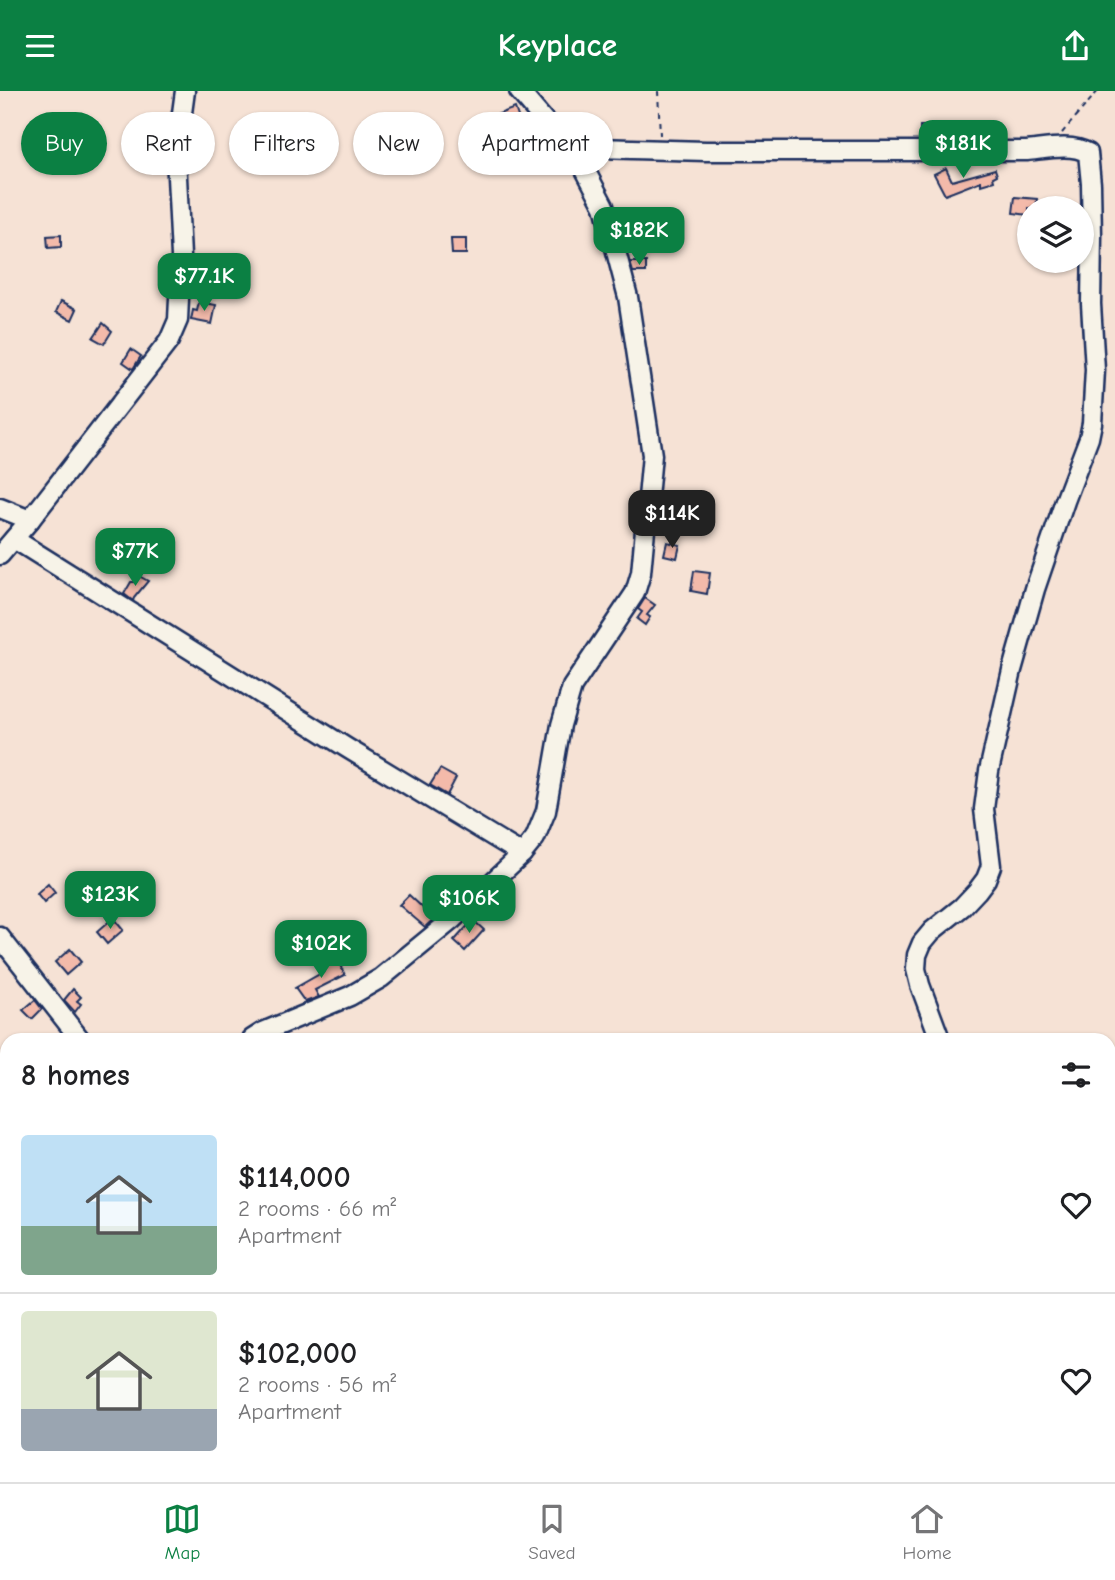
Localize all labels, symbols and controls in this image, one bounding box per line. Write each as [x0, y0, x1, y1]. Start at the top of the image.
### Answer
icon: menu [21, 27, 59, 65]
text: Keyplace [498, 27, 617, 64]
icon: share [1056, 27, 1094, 65]
chip: Buy [21, 112, 107, 175]
chip: Rent [121, 112, 215, 175]
chip: Filters [229, 112, 339, 175]
chip: New [353, 112, 444, 175]
chip: Apartment [458, 112, 613, 175]
pin: $181K [914, 120, 1012, 180]
text: $181K [935, 129, 991, 156]
map controls [1017, 196, 1094, 273]
button: layers [1017, 196, 1094, 273]
pin: $182K [590, 207, 688, 267]
text: $182K [609, 216, 669, 243]
pin: $77.1K [147, 253, 261, 313]
text: $77.1K [174, 262, 234, 289]
pin: $114K [623, 491, 721, 550]
text: $114K [644, 499, 700, 526]
pin: $77K [94, 529, 176, 588]
text: $77K [111, 537, 159, 564]
pin: $123K [61, 871, 159, 931]
pin: $106K [420, 875, 518, 935]
text: $123K [81, 880, 139, 907]
text: $106K [438, 884, 500, 911]
pin: $102K [272, 921, 370, 980]
text: $102K [291, 929, 351, 956]
icon: filters [1057, 1056, 1095, 1094]
text: 8 homes [21, 1058, 130, 1093]
text: $114,000 [238, 1160, 351, 1195]
icon: home [77, 1163, 161, 1247]
icon: heart [1057, 1186, 1095, 1224]
text: 2 rooms · 66 m² [238, 1195, 396, 1222]
text: Apartment [238, 1222, 341, 1249]
text: $102,000 [238, 1336, 357, 1371]
icon: home [77, 1339, 161, 1423]
icon: heart [1057, 1362, 1095, 1400]
text: 2 rooms · 56 m² [238, 1371, 396, 1398]
text: Apartment [238, 1398, 341, 1425]
tab: Map [163, 1500, 201, 1564]
tab: Saved [528, 1500, 576, 1564]
tab: Home [903, 1500, 952, 1564]

